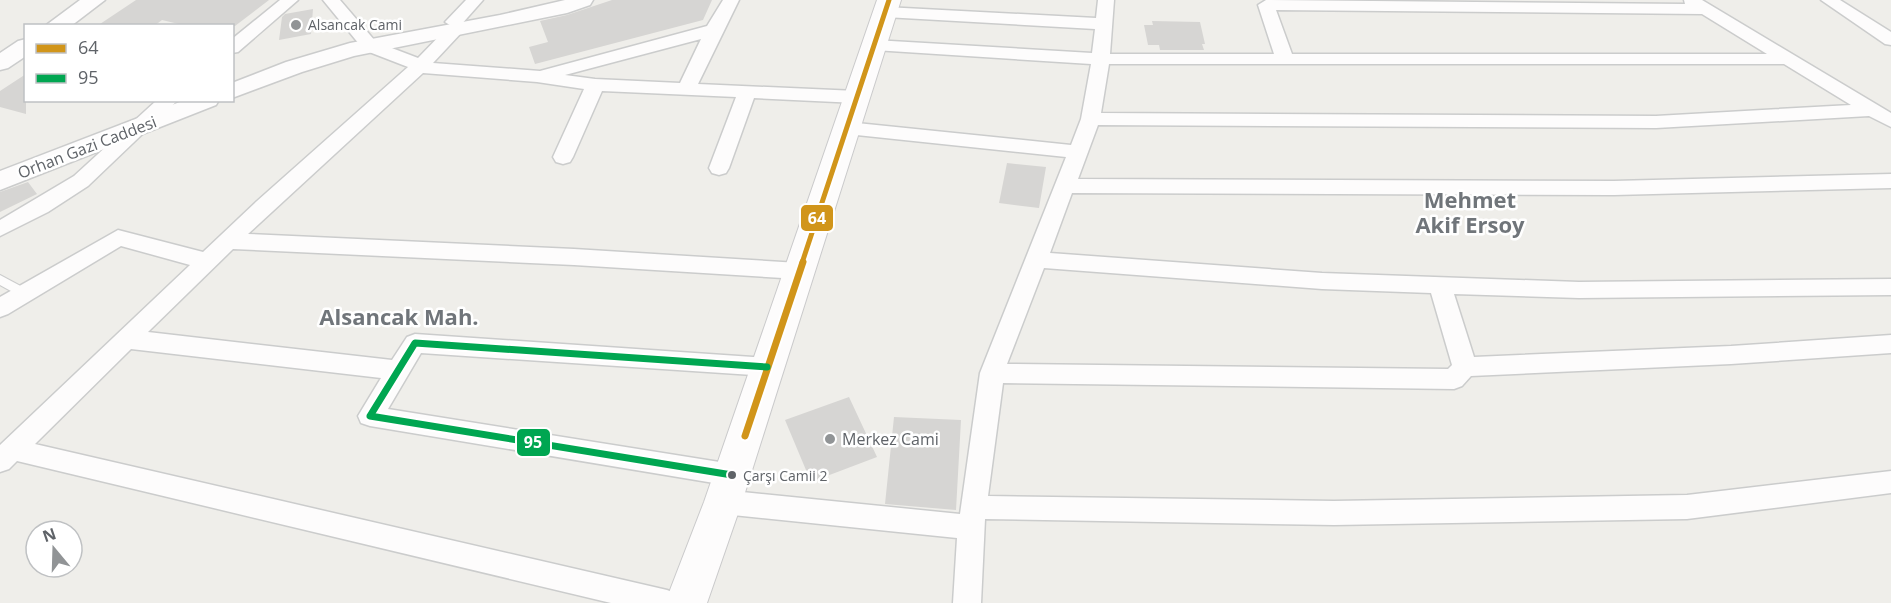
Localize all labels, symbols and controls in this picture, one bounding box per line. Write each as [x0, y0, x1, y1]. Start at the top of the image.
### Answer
place label: Alsancak Cami [308, 15, 402, 34]
marker: Alsancak Cami [289, 18, 303, 32]
legend [24, 24, 234, 102]
text: 64 [78, 35, 99, 59]
text: 95 [78, 65, 99, 89]
street label: Orhan Gazi Caddesi [14, 110, 160, 184]
district label: Mehmet Akif Ersoy [1415, 184, 1525, 239]
line badge: 64 [800, 204, 834, 232]
text: 64 [808, 207, 826, 229]
district label: Alsancak Mah. [319, 301, 479, 331]
line badge: 95 [516, 428, 551, 457]
place label: Merkez Cami [842, 428, 939, 450]
text: 95 [524, 431, 542, 453]
marker: Merkez Cami [823, 432, 837, 446]
place label: Çarşı Camii 2 [743, 466, 827, 485]
marker: Çarşı Camii 2 [726, 469, 738, 481]
north arrow [24, 519, 84, 579]
text: N [39, 522, 59, 547]

